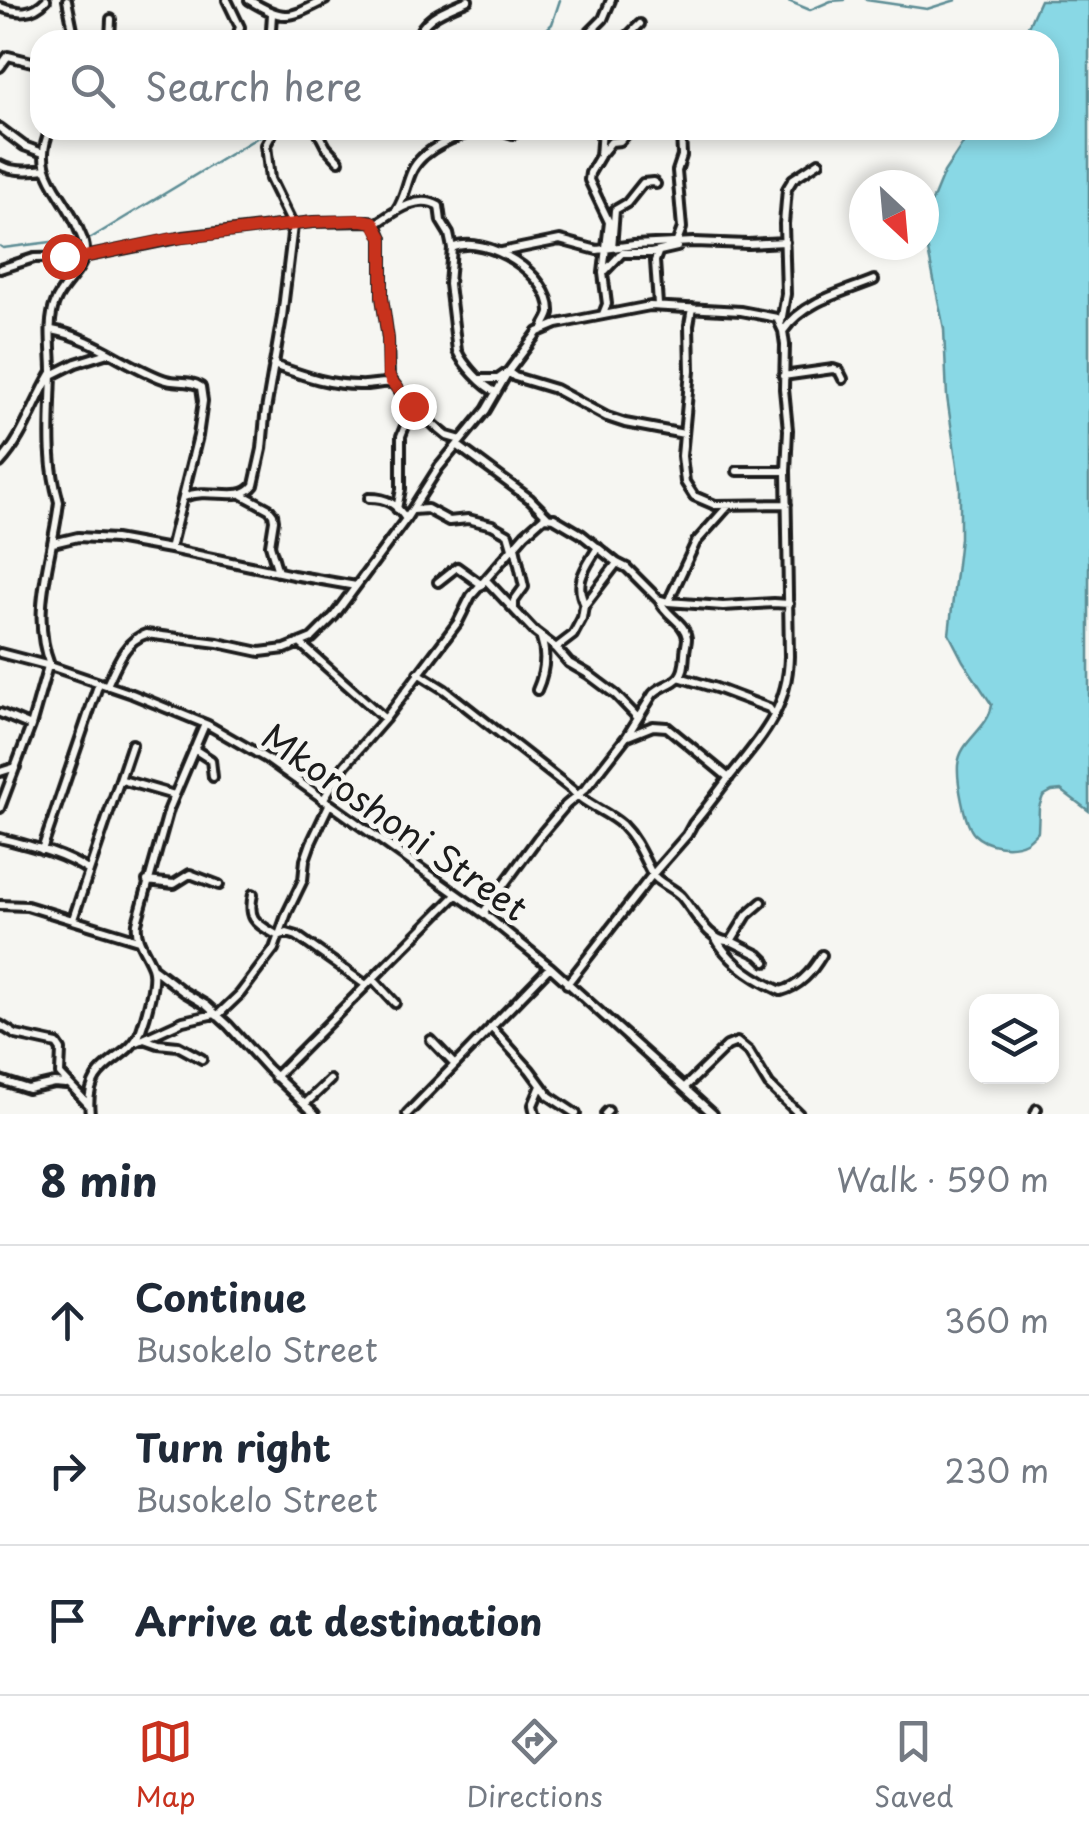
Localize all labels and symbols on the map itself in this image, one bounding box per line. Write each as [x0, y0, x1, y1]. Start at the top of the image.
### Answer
north arrow [849, 170, 939, 260]
route start [42, 234, 88, 280]
route end [391, 384, 437, 430]
street label: Mkoroshoni Street [251, 709, 539, 933]

